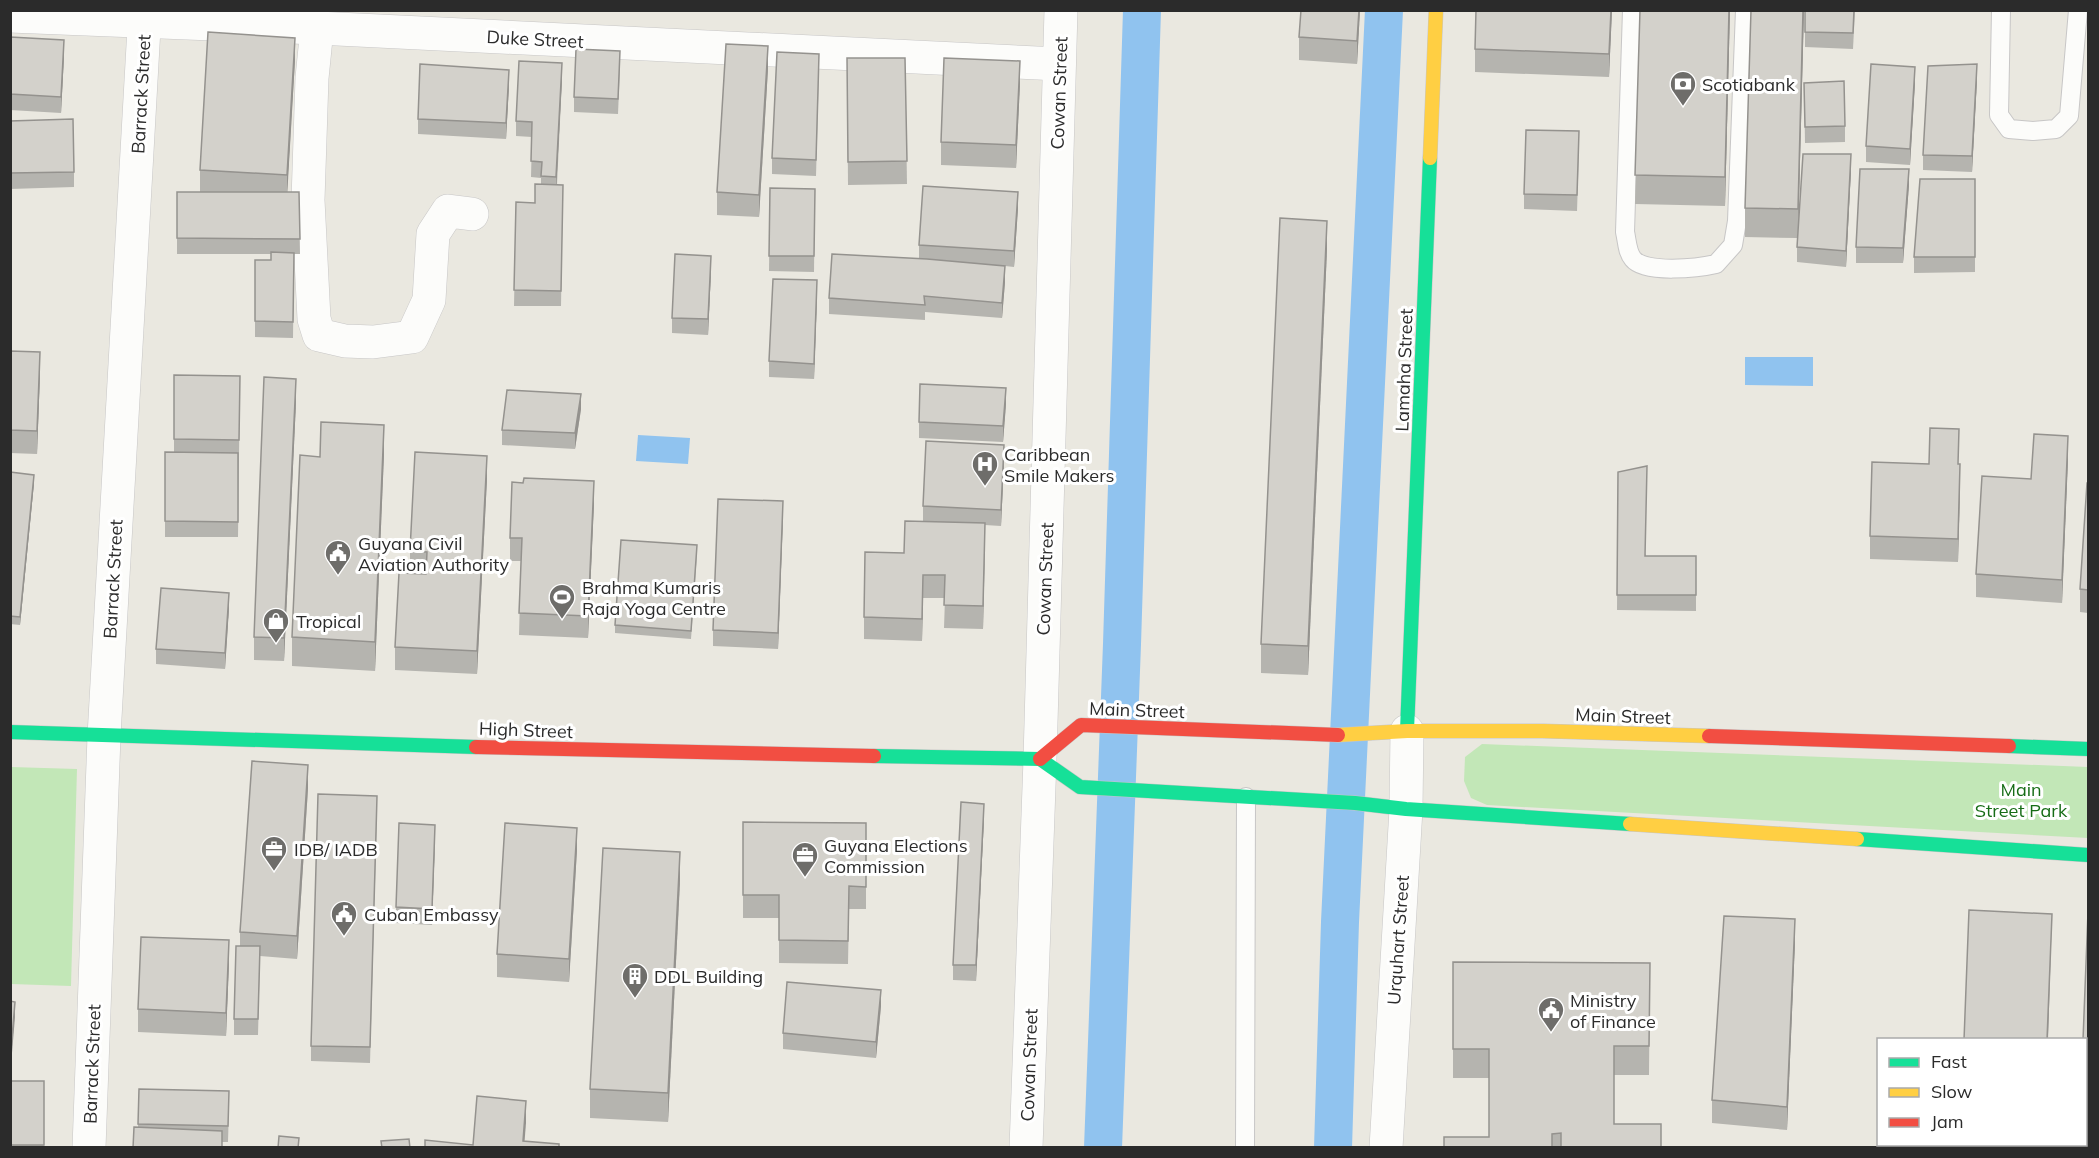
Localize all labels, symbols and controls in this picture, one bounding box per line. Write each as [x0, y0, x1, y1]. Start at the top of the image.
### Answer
street label: Duke Street [486, 25, 584, 53]
street label: Barrack Street [126, 34, 156, 154]
street label: Cowan Street [1046, 36, 1072, 150]
bank icon: Scotiabank [1668, 69, 1698, 107]
place label: Scotiabank [1702, 73, 1796, 96]
street label: Lamaha Street [1390, 308, 1418, 432]
place label: Caribbean Smile Makers [1004, 443, 1115, 487]
hospital icon: Caribbean Smile Makers [970, 449, 1000, 487]
street label: Barrack Street [98, 519, 128, 639]
street label: Cowan Street [1032, 522, 1058, 636]
place label: Guyana Civil Aviation Authority [358, 532, 509, 576]
public building icon: Guyana Civil Aviation Authority [323, 538, 353, 576]
place label: Brahma Kumaris Raja Yoga Centre [582, 576, 726, 620]
sports icon: Brahma Kumaris Raja Yoga Centre [547, 582, 577, 620]
shop icon: Tropical [261, 606, 291, 644]
place label: Tropical [296, 610, 361, 633]
street label: Main Street [1089, 697, 1185, 723]
street label: Main Street [1575, 703, 1671, 729]
street label: High Street [479, 717, 573, 743]
park label: Main Street Park [1975, 778, 2068, 822]
office icon: IDB/ IADB [259, 834, 289, 872]
place label: Guyana Elections Commission [824, 834, 968, 878]
place label: IDB/ IADB [294, 838, 378, 861]
office icon: Guyana Elections Commission [790, 840, 820, 878]
street label: Urquhart Street [1382, 874, 1414, 1006]
public building icon: Cuban Embassy [329, 899, 359, 937]
place label: Cuban Embassy [364, 903, 499, 926]
building icon: DDL Building [620, 961, 650, 999]
place label: DDL Building [654, 965, 763, 988]
place label: Ministry of Finance [1570, 989, 1656, 1033]
public building icon: Ministry of Finance [1536, 995, 1566, 1033]
street label: Barrack Street [78, 1004, 106, 1124]
street label: Cowan Street [1016, 1008, 1042, 1122]
legend [1877, 1038, 2087, 1146]
text: Fast [1931, 1050, 1967, 1073]
text: Slow [1931, 1080, 1973, 1103]
text: Jam [1931, 1110, 1964, 1133]

